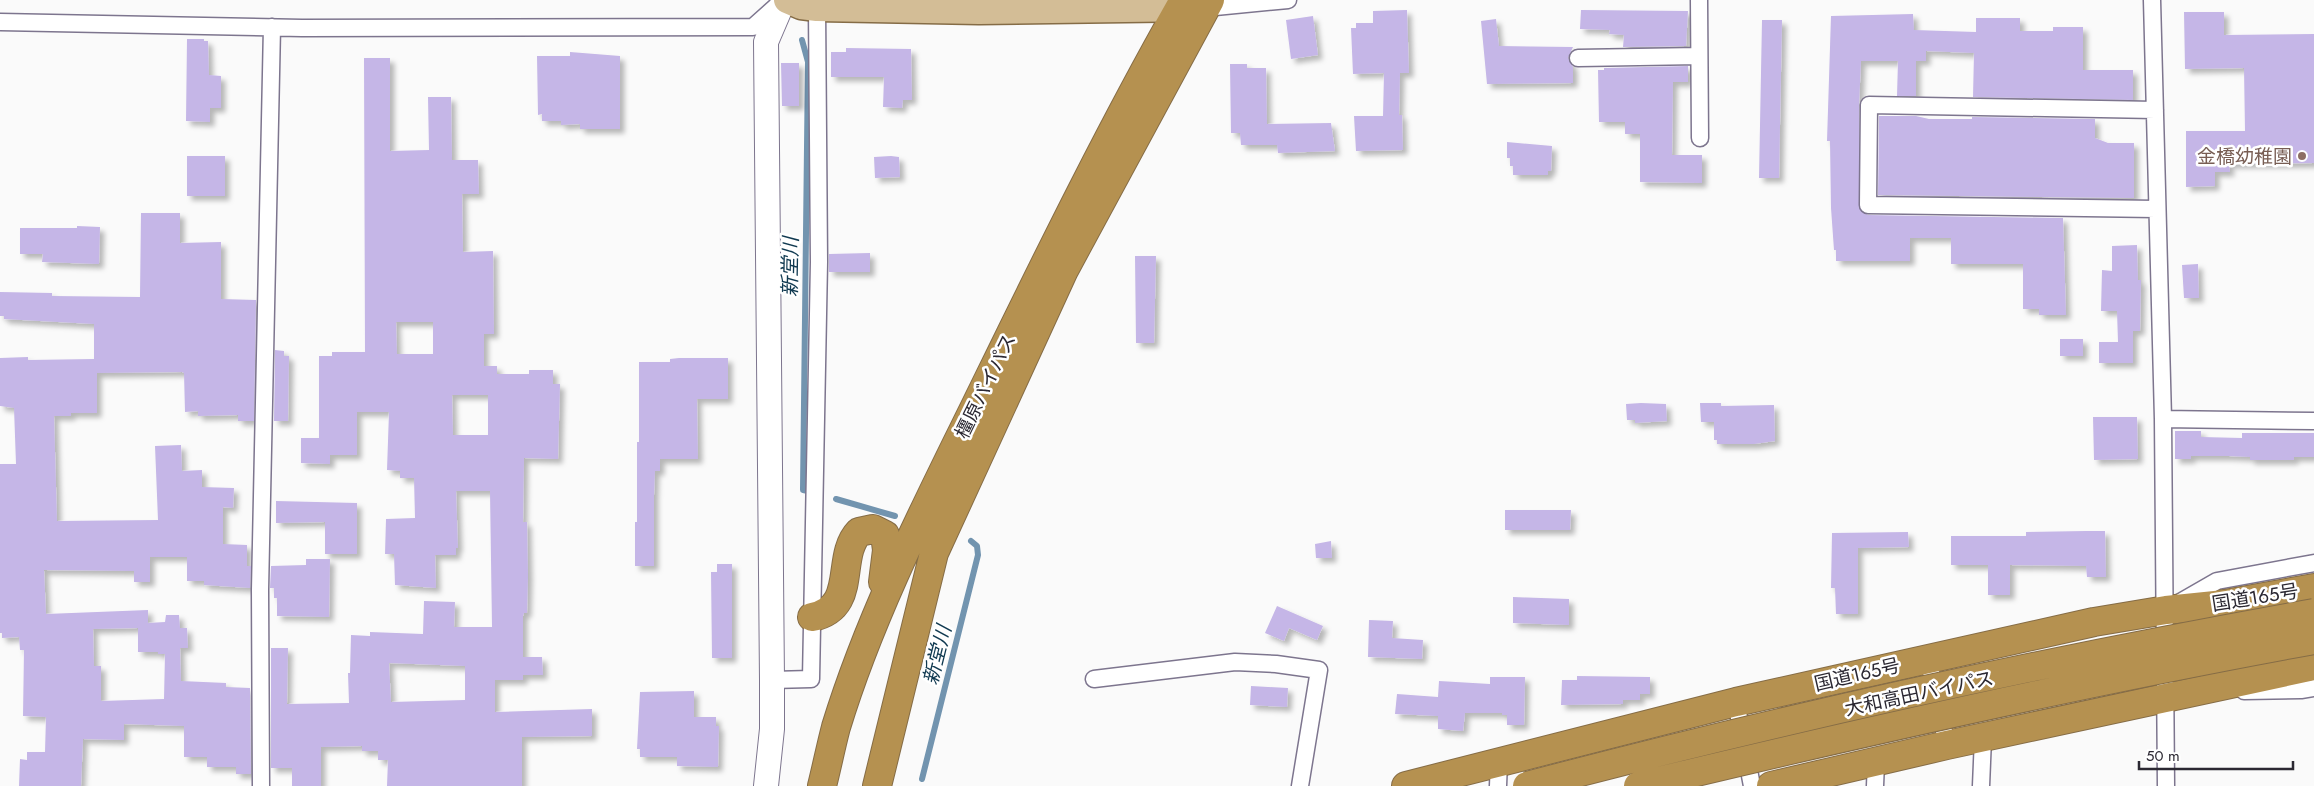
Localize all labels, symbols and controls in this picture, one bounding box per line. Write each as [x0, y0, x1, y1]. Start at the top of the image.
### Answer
place label: 金橋幼稚園 [2197, 143, 2292, 170]
marker: 金橋幼稚園 [2296, 150, 2308, 162]
water label: 新堂川 [775, 235, 806, 297]
street label: 橿原バイパス [948, 329, 1022, 443]
street label: 国道165号 [2210, 577, 2300, 618]
water label: 新堂川 [916, 621, 959, 688]
street label: 国道165号 [1812, 652, 1903, 697]
street label: 大和高田バイパス [1842, 665, 1996, 722]
scale bar [2139, 738, 2293, 770]
text: 50 m [2146, 745, 2180, 767]

